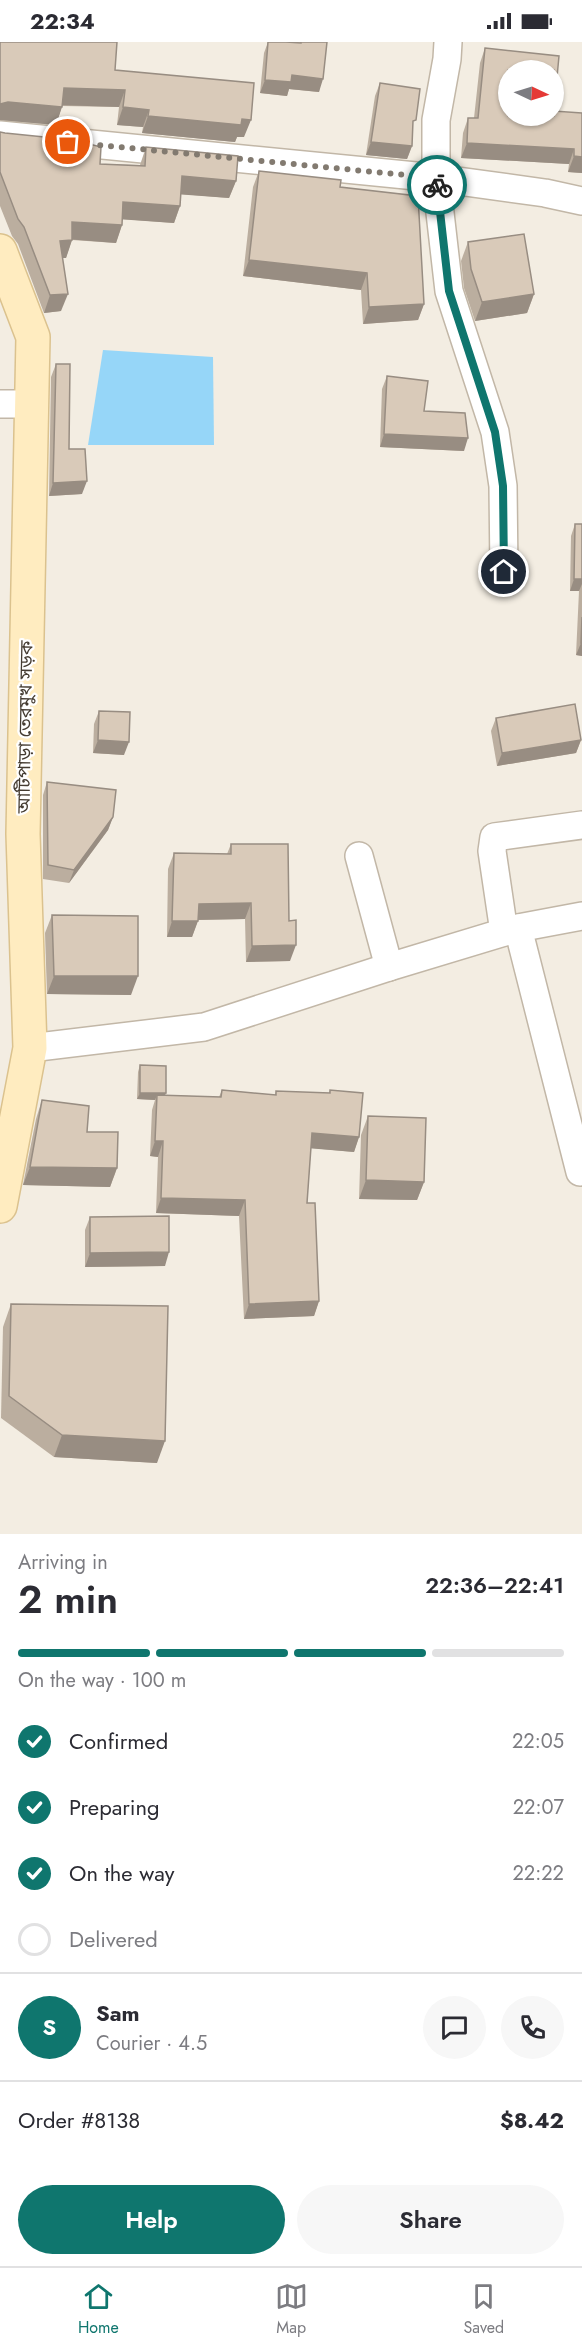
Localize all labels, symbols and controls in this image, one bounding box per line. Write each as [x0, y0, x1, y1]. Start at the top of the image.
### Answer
text: 22:34 [30, 5, 95, 37]
north arrow [498, 60, 564, 126]
map controls [498, 60, 564, 126]
pin [42, 116, 93, 167]
icon: bag [51, 125, 84, 158]
courier [407, 155, 467, 215]
icon: bike [421, 169, 454, 202]
pin [478, 546, 529, 597]
icon: home [487, 555, 520, 588]
street label: আটিপাড়া তেরমুখ সড়ক [10, 640, 40, 815]
text: Arriving in [18, 1548, 108, 1577]
text: 22:36–22:41 [425, 1569, 564, 1601]
text: 2 min [18, 1571, 118, 1628]
text: On the way · 100 m [18, 1666, 186, 1695]
icon: check [18, 1725, 51, 1758]
text: Confirmed [69, 1725, 168, 1757]
text: 22:05 [512, 1727, 564, 1756]
icon: check [18, 1791, 51, 1824]
text: Preparing [69, 1791, 160, 1823]
text: 22:07 [513, 1793, 564, 1822]
icon: check [18, 1857, 51, 1890]
text: On the way [69, 1857, 174, 1889]
text: 22:22 [512, 1859, 564, 1888]
text: Delivered [69, 1923, 158, 1955]
button: chat [423, 1996, 486, 2059]
button: phone [501, 1996, 564, 2059]
text: Sam [96, 1997, 140, 2029]
text: S [43, 2011, 56, 2043]
text: Courier · 4.5 [96, 2029, 207, 2058]
text: Order #8138 [18, 2104, 140, 2136]
text: $8.42 [500, 2104, 564, 2136]
button: Help [18, 2185, 285, 2254]
button: Share [297, 2185, 564, 2254]
tab: Home [78, 2280, 119, 2339]
tab: Map [275, 2280, 308, 2339]
tab: Saved [464, 2280, 504, 2339]

